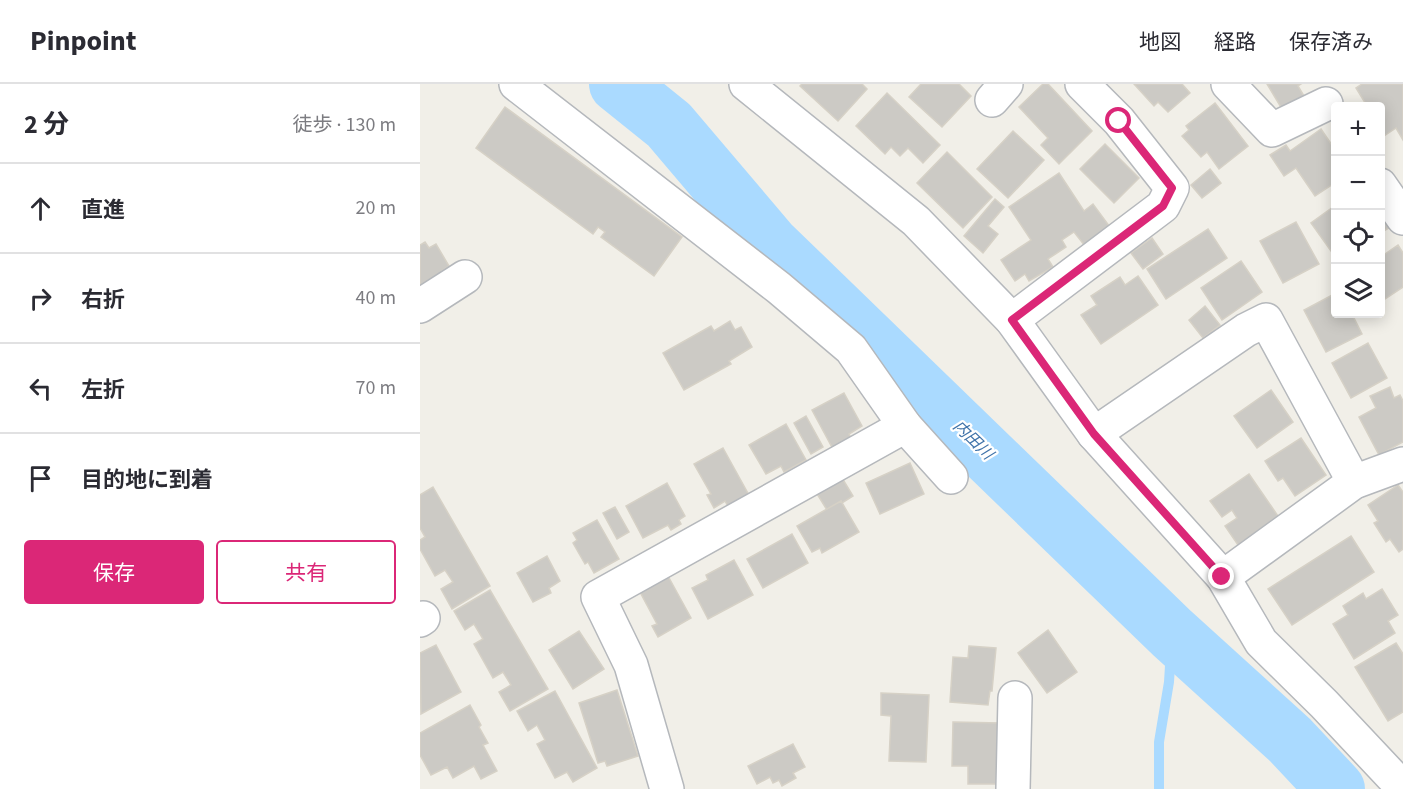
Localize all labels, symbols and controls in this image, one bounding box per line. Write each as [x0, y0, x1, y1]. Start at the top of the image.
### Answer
text: Pinpoint [30, 21, 137, 61]
text: 地図 [1139, 27, 1181, 57]
text: 経路 [1214, 27, 1256, 57]
text: 保存済み [1289, 27, 1373, 57]
map controls [1331, 102, 1385, 318]
button: + [1331, 102, 1385, 156]
text: 2 分 [24, 106, 69, 143]
route start [1105, 107, 1131, 133]
text: 徒歩 · 130 m [293, 111, 396, 139]
button: − [1331, 156, 1385, 210]
icon: ahead [24, 192, 57, 225]
text: 直進 [81, 194, 125, 226]
text: 20 m [356, 194, 396, 222]
button: locate [1331, 210, 1385, 264]
button: layers [1331, 264, 1385, 318]
icon: right [24, 282, 57, 315]
text: 右折 [81, 284, 125, 316]
text: 40 m [356, 284, 396, 312]
icon: left [24, 372, 57, 405]
text: 左折 [81, 374, 125, 406]
text: 70 m [356, 374, 396, 402]
water label: 内田川 [948, 415, 999, 466]
icon: arrive [24, 462, 57, 495]
text: 目的地に到着 [81, 464, 213, 496]
button: 保存 [24, 540, 204, 604]
button: 共有 [216, 540, 396, 604]
route end [1208, 563, 1234, 589]

